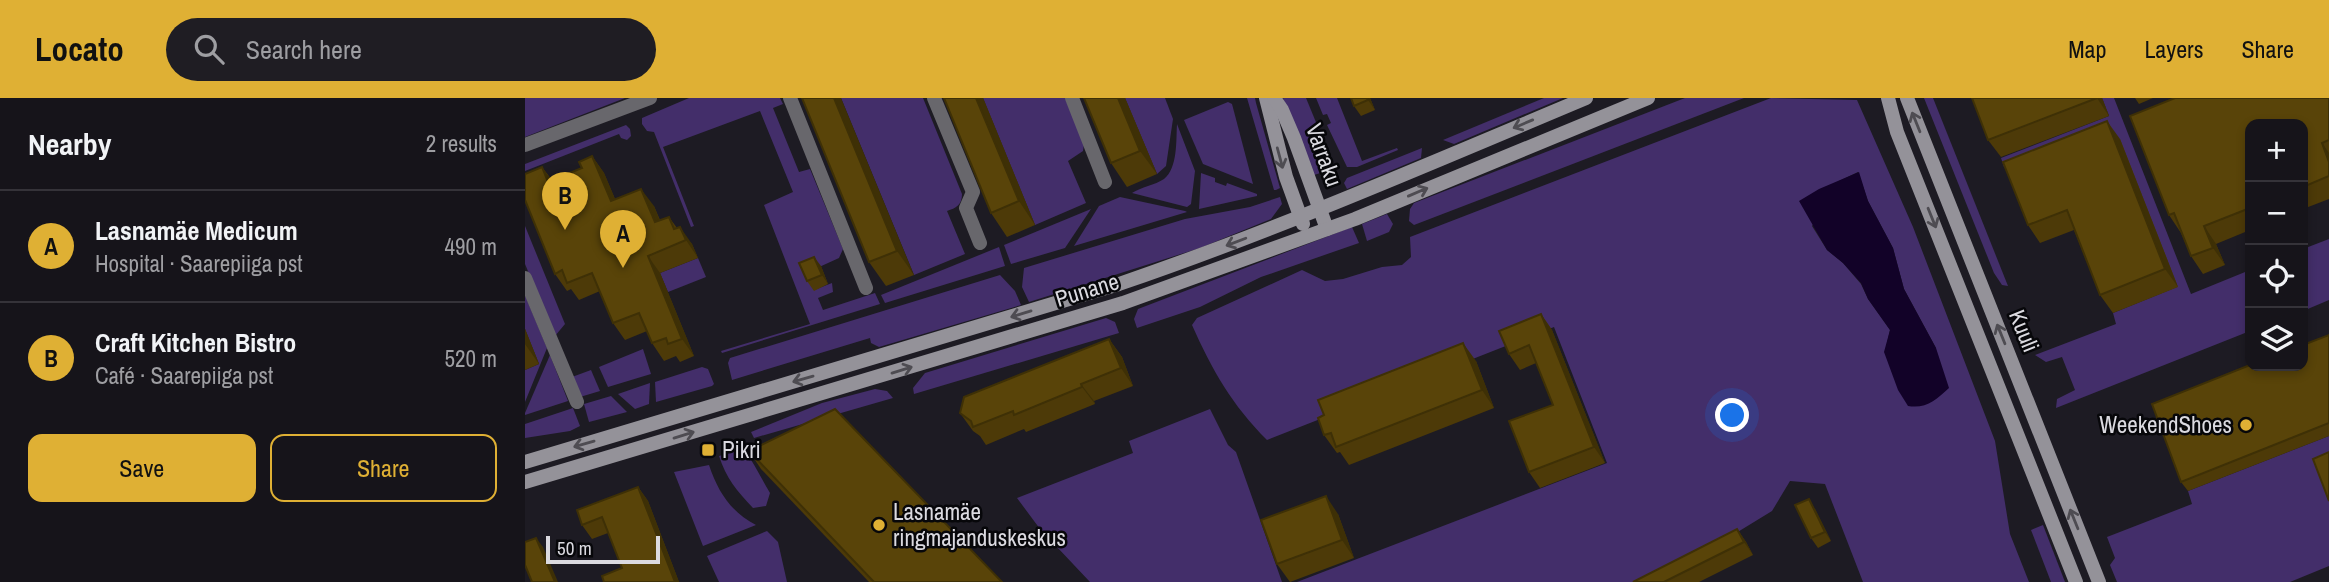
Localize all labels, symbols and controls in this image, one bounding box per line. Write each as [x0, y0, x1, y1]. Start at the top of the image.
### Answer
search box [166, 18, 656, 81]
text: Locato [35, 27, 124, 71]
icon: search [190, 30, 228, 68]
text: Search here [246, 32, 362, 67]
text: Map [2068, 33, 2106, 65]
text: Layers [2144, 33, 2203, 65]
text: Share [2241, 33, 2294, 65]
one-way arrow [1909, 112, 1922, 134]
street label: Varraku [1299, 119, 1350, 191]
one-way arrow [1513, 119, 1534, 132]
map controls [2245, 119, 2308, 371]
button: + [2245, 119, 2308, 182]
text: Nearby [28, 124, 111, 164]
text: 2 results [426, 128, 497, 159]
one-way arrow [1275, 147, 1288, 169]
pin: B [542, 172, 588, 230]
button: − [2245, 182, 2308, 245]
one-way arrow [1406, 185, 1428, 198]
one-way arrow [1926, 207, 1939, 228]
pin: A [600, 210, 646, 268]
text: Lasnamäe Medicum [95, 213, 298, 248]
text: A [44, 231, 58, 262]
text: 490 m [445, 231, 497, 262]
one-way arrow [1226, 236, 1247, 249]
button: locate [2245, 245, 2308, 308]
text: Hospital · Saarepiiga pst [95, 248, 303, 279]
street label: Punane [1051, 265, 1122, 314]
street label: Kuuli [2002, 305, 2047, 357]
button: layers [2245, 308, 2308, 371]
one-way arrow [1010, 309, 1032, 321]
one-way arrow [1993, 323, 2006, 345]
text: Craft Kitchen Bistro [95, 325, 296, 360]
text: B [44, 343, 58, 374]
text: 520 m [445, 343, 497, 374]
text: Café · Saarepiiga pst [95, 360, 273, 391]
one-way arrow [891, 362, 913, 375]
one-way arrow [792, 374, 814, 387]
your location [1715, 398, 1749, 432]
place label: WeekendShoes [2099, 409, 2232, 440]
marker: WeekendShoes [2238, 417, 2254, 433]
one-way arrow [673, 428, 695, 441]
button: Save [28, 434, 256, 502]
button: Share [270, 434, 497, 502]
place label: Pikri [722, 434, 761, 465]
one-way arrow [574, 438, 596, 451]
marker: Pikri [700, 442, 716, 458]
place label: Lasnamäe ringmajanduskeskus [893, 496, 1066, 553]
one-way arrow [2067, 508, 2080, 530]
marker: Lasnamäe ringmajanduskeskus [871, 517, 887, 533]
scale bar [546, 533, 660, 565]
text: 50 m [557, 535, 592, 561]

